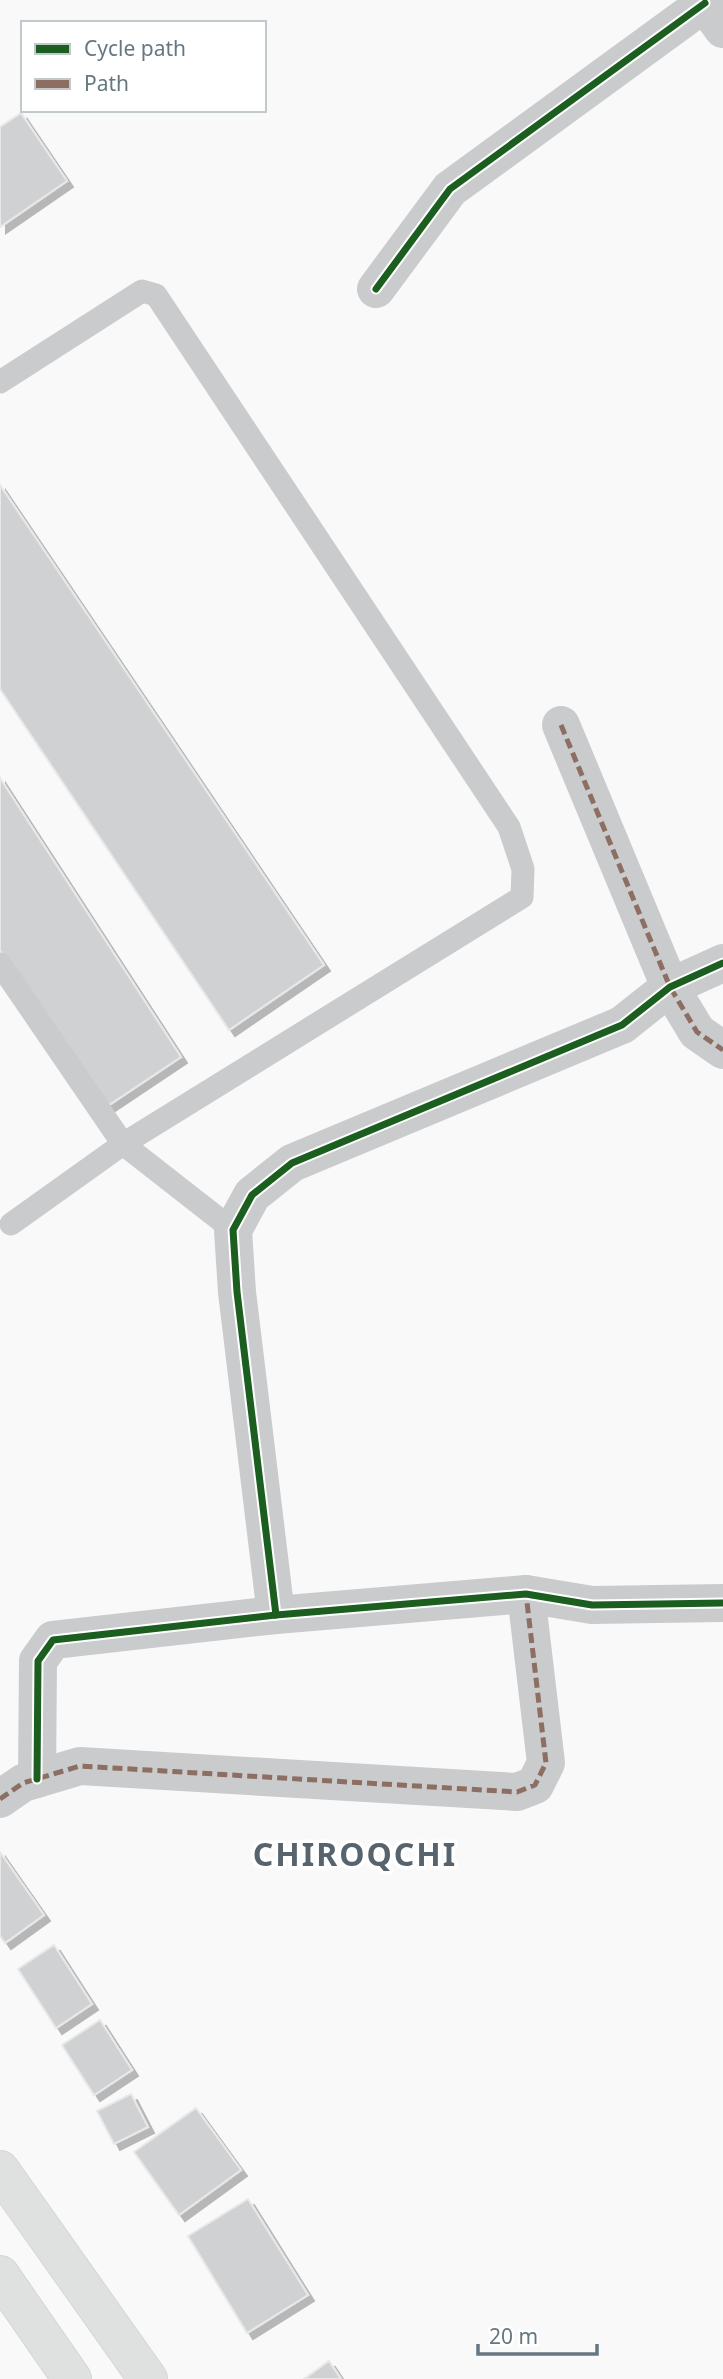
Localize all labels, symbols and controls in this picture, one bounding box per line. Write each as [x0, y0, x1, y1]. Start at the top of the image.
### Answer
legend [21, 21, 266, 112]
text: Cycle path [84, 34, 186, 62]
text: Path [84, 69, 129, 97]
district label: CHIROQCHI [253, 1832, 457, 1875]
scale bar [478, 2312, 597, 2356]
text: 20 m [489, 2322, 538, 2350]

